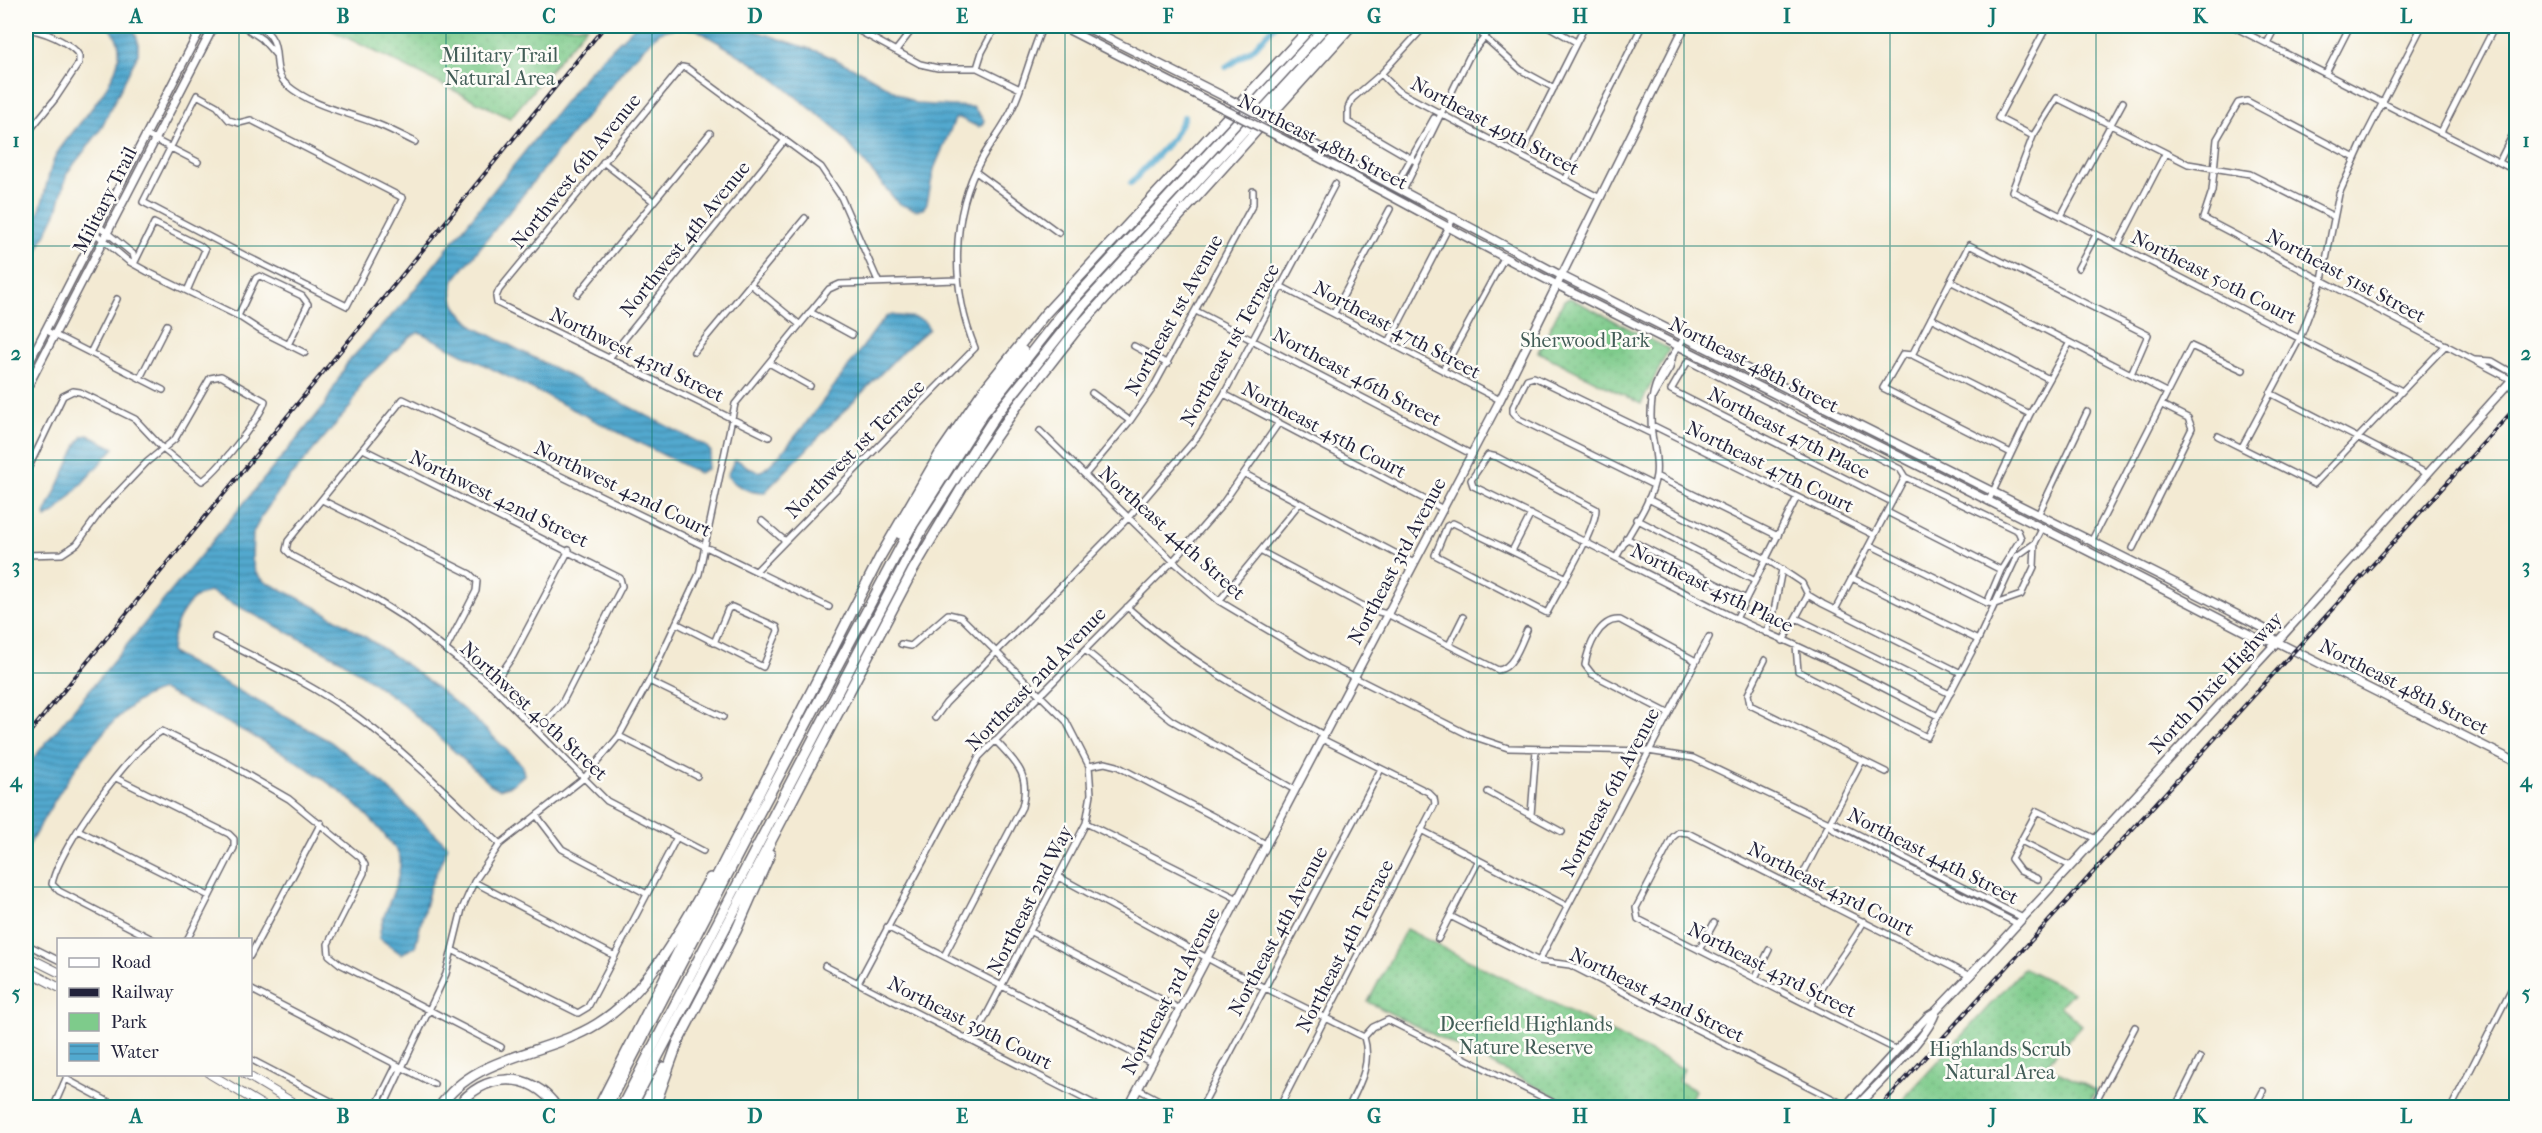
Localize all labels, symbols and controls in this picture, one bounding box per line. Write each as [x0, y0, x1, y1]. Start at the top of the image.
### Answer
text: A [128, 5, 144, 28]
text: B [336, 5, 350, 28]
text: C [542, 5, 556, 28]
text: D [747, 5, 763, 28]
text: E [956, 5, 968, 28]
text: F [1162, 5, 1174, 28]
text: G [1367, 5, 1381, 28]
text: H [1572, 5, 1588, 28]
text: I [1783, 5, 1791, 28]
text: J [1987, 5, 1997, 28]
text: K [2193, 5, 2209, 28]
text: L [2400, 5, 2413, 28]
park label: Military Trail Natural Area [442, 44, 559, 90]
street label: Northeast 49th Street [1407, 72, 1583, 180]
street label: Northwest 6th Avenue [506, 89, 646, 253]
street label: Northeast 48th Street [1234, 89, 1412, 195]
text: 1 [12, 129, 20, 152]
text: 1 [2522, 129, 2530, 152]
street label: Military Trail [68, 142, 142, 257]
street label: Northwest 4th Avenue [615, 156, 755, 321]
street label: Northeast 51st Street [2262, 224, 2430, 328]
street label: Northeast 50th Court [2128, 225, 2300, 329]
street label: Northeast 1st Avenue [1120, 231, 1228, 399]
street label: Northeast 1st Terrace [1176, 260, 1284, 430]
street label: Northeast 47th Street [1309, 276, 1485, 384]
street label: Northwest 43rd Street [546, 303, 728, 407]
street label: Northeast 48th Street [1665, 312, 1843, 418]
street label: Northeast 46th Street [1269, 323, 1445, 431]
park label: Sherwood Park [1520, 329, 1651, 352]
text: 2 [11, 342, 21, 365]
text: 2 [2521, 342, 2531, 365]
street label: Northwest 1st Terrace [781, 375, 929, 523]
street label: Northeast 45th Court [1238, 377, 1410, 483]
street label: Northeast 47th Place [1704, 382, 1874, 484]
street label: Northeast 47th Court [1682, 416, 1858, 518]
street label: Northwest 42nd Court [531, 436, 715, 542]
street label: Northwest 42nd Street [406, 446, 592, 552]
street label: Northeast 44th Street [1094, 461, 1250, 605]
street label: Northeast 3rd Avenue [1343, 473, 1451, 648]
street label: Northeast 45th Place [1627, 539, 1797, 637]
text: 3 [12, 555, 20, 578]
text: 3 [2522, 555, 2530, 578]
street label: Northeast 2nd Avenue [961, 602, 1111, 756]
street label: North Dixie Highway [2144, 607, 2288, 759]
street label: Northeast 48th Street [2315, 634, 2493, 740]
street label: Northwest 40th Street [456, 637, 612, 785]
street label: Northeast 6th Avenue [1556, 704, 1664, 880]
text: 4 [9, 769, 23, 793]
text: 4 [2519, 769, 2533, 793]
street label: Northeast 44th Street [1844, 803, 2022, 909]
street label: Northeast 2nd Way [982, 820, 1078, 978]
street label: Northeast 43rd Court [1744, 837, 1918, 941]
street label: Northeast 4th Avenue [1224, 842, 1332, 1020]
street label: Northeast 4th Terrace [1291, 856, 1399, 1036]
street label: Northeast 3rd Avenue [1117, 903, 1225, 1078]
street label: Northeast 43rd Street [1684, 918, 1860, 1022]
legend [57, 938, 252, 1076]
street label: Northeast 42nd Street [1566, 943, 1748, 1047]
text: Road [111, 952, 151, 973]
street label: Northeast 39th Court [884, 972, 1056, 1074]
text: 5 [12, 982, 21, 1005]
text: Railway [111, 982, 175, 1003]
text: 5 [2522, 982, 2531, 1005]
text: Park [111, 1012, 148, 1033]
park label: Deerfield Highlands Nature Reserve [1439, 1013, 1613, 1059]
park label: Highlands Scrub Natural Area [1929, 1038, 2071, 1084]
text: Water [110, 1042, 159, 1063]
text: A [128, 1105, 144, 1128]
text: B [336, 1105, 350, 1128]
text: C [542, 1105, 556, 1128]
text: D [747, 1105, 763, 1128]
text: E [956, 1105, 968, 1128]
text: F [1162, 1105, 1174, 1128]
text: G [1367, 1105, 1381, 1128]
text: H [1572, 1105, 1588, 1128]
text: I [1783, 1105, 1791, 1128]
text: J [1987, 1105, 1997, 1128]
text: K [2193, 1105, 2209, 1128]
text: L [2400, 1105, 2413, 1128]

